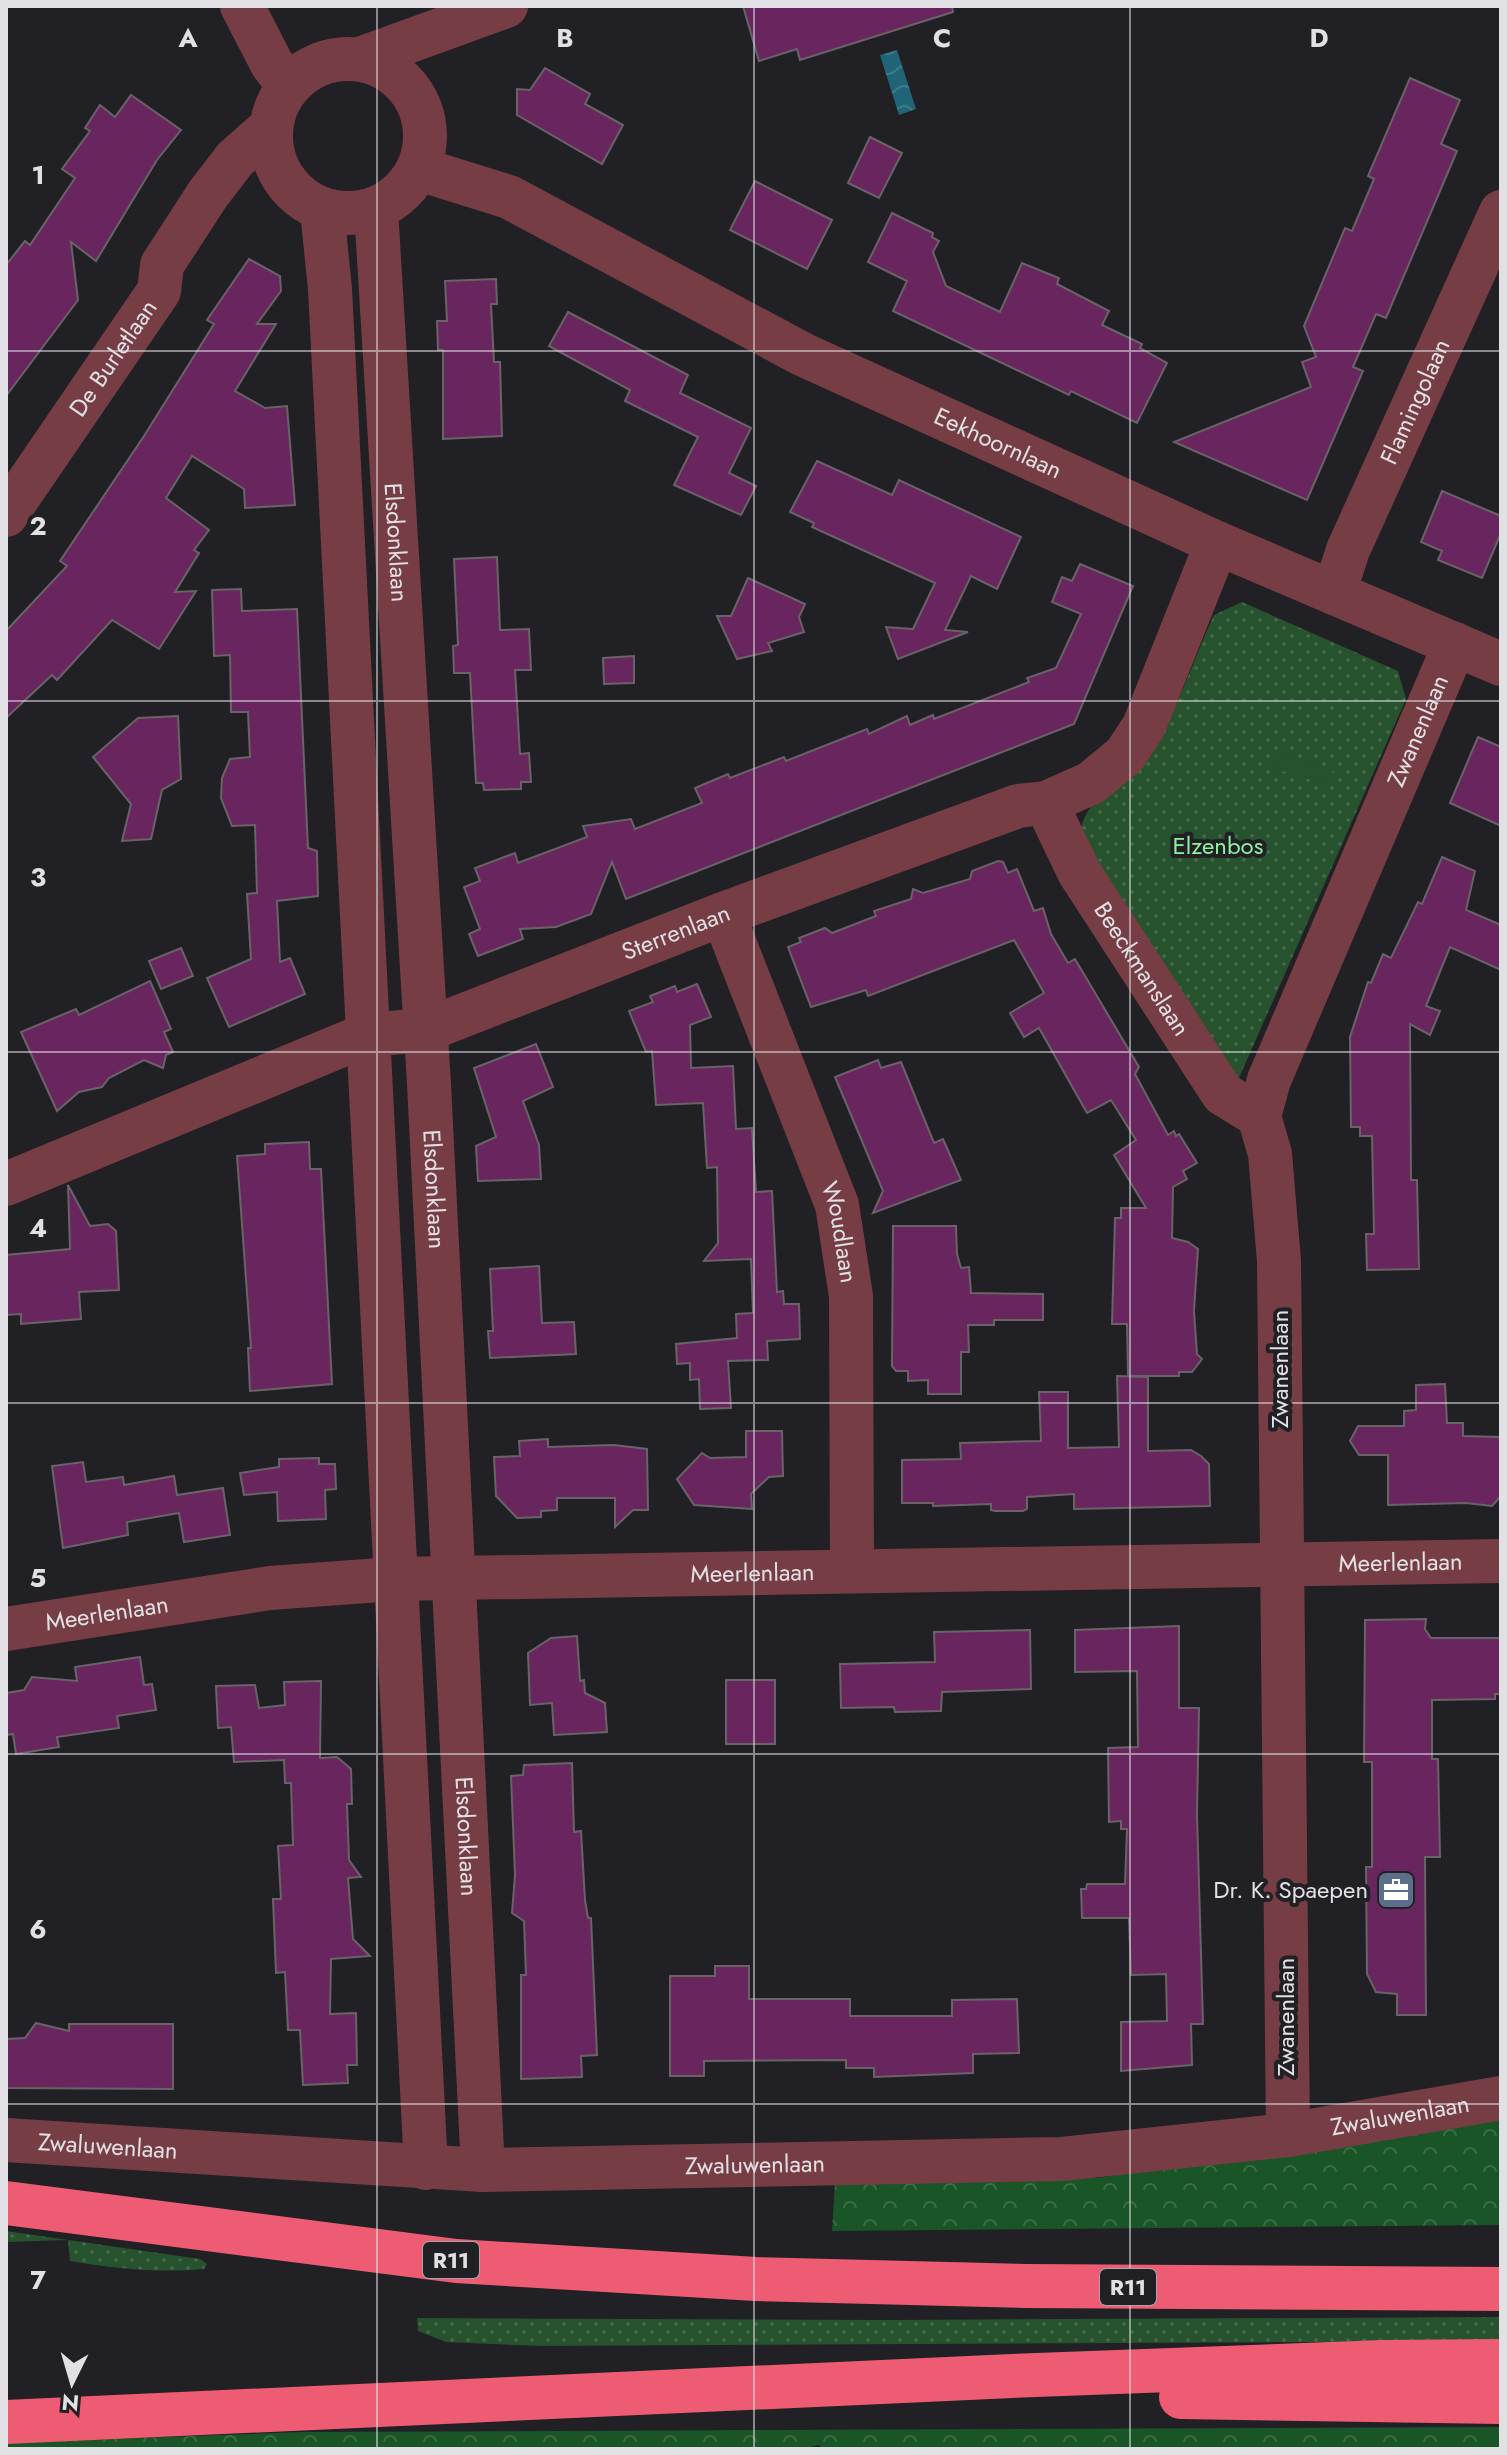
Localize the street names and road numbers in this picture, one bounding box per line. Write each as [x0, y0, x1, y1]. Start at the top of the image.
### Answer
street label: De Burletlaan [60, 292, 165, 423]
street label: Flamingolaan [1371, 333, 1458, 470]
street label: Eekhoornlaan [929, 398, 1068, 487]
street label: Elsdonklaan [376, 482, 418, 603]
street label: Zwanenlaan [1378, 669, 1457, 792]
street label: Sterrenlaan [616, 895, 735, 969]
street label: Beeckmanslaan [1086, 895, 1199, 1043]
street label: Elsdonklaan [414, 1129, 455, 1250]
street label: Woudlaan [812, 1176, 867, 1285]
street label: Zwanenlaan [1262, 1310, 1297, 1428]
street label: Meerlenlaan [1338, 1544, 1463, 1581]
street label: Meerlenlaan [690, 1554, 815, 1591]
street label: Meerlenlaan [43, 1586, 171, 1640]
street label: Elsdonklaan [446, 1776, 487, 1897]
street label: Zwanenlaan [1268, 1958, 1303, 2076]
street label: Zwaluwenlaan [1328, 2086, 1472, 2144]
street label: Zwaluwenlaan [37, 2124, 179, 2168]
street label: Zwaluwenlaan [685, 2146, 825, 2183]
road number: R11 [423, 2242, 479, 2278]
road number: R11 [1100, 2269, 1156, 2305]

